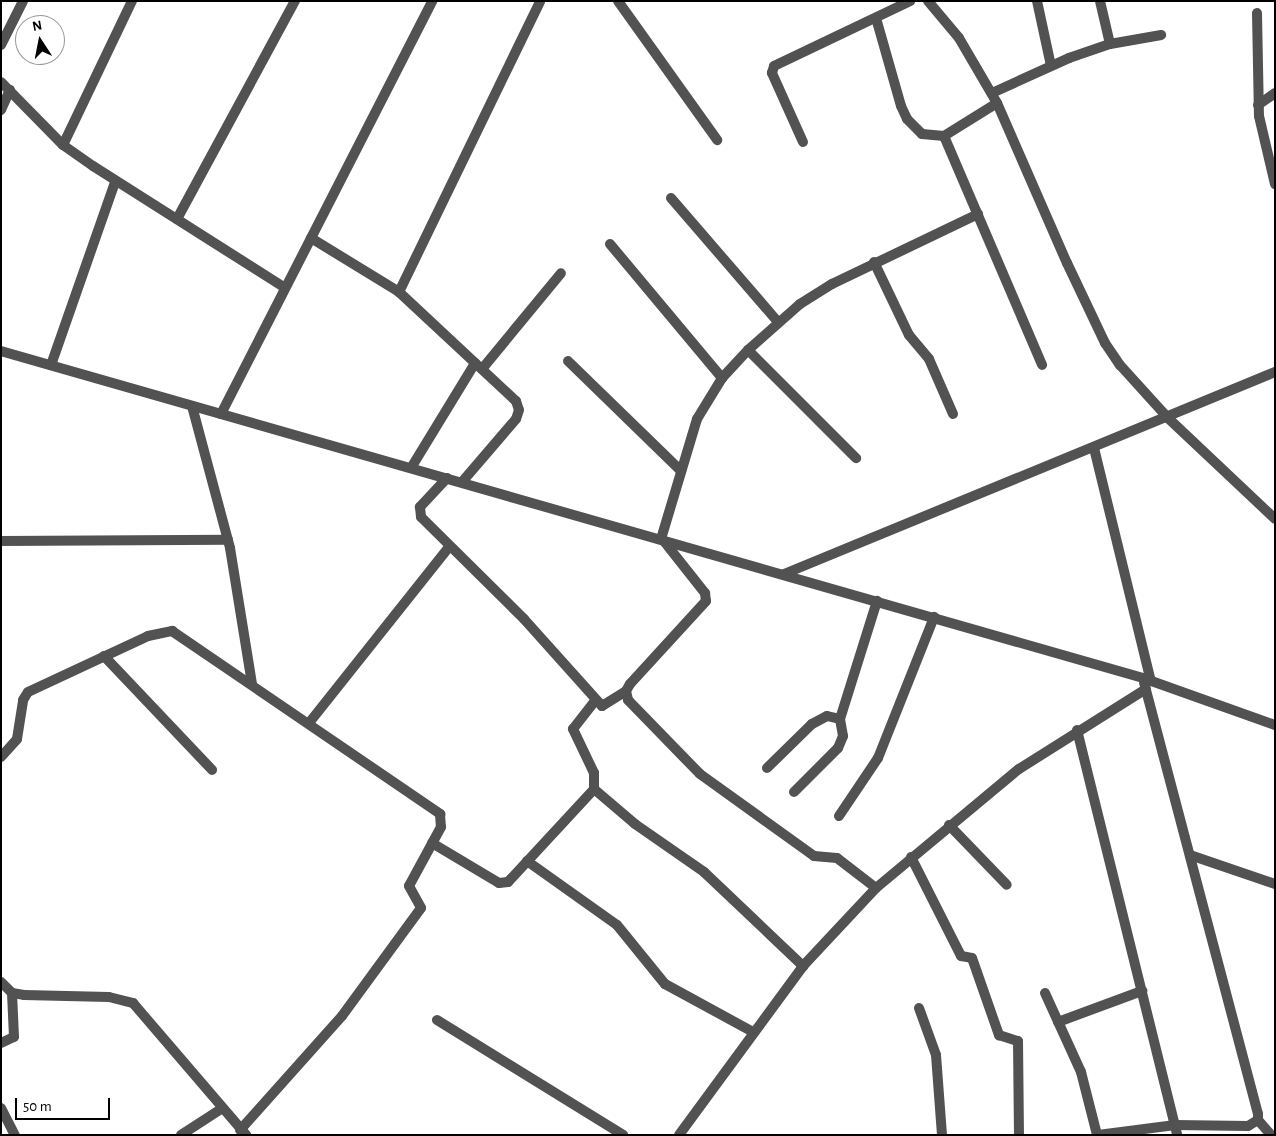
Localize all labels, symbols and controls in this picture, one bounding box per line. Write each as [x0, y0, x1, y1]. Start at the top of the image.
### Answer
north arrow [15, 15, 65, 65]
text: N [31, 18, 43, 34]
scale bar [18, 1088, 112, 1120]
text: 50 m [23, 1099, 52, 1114]

